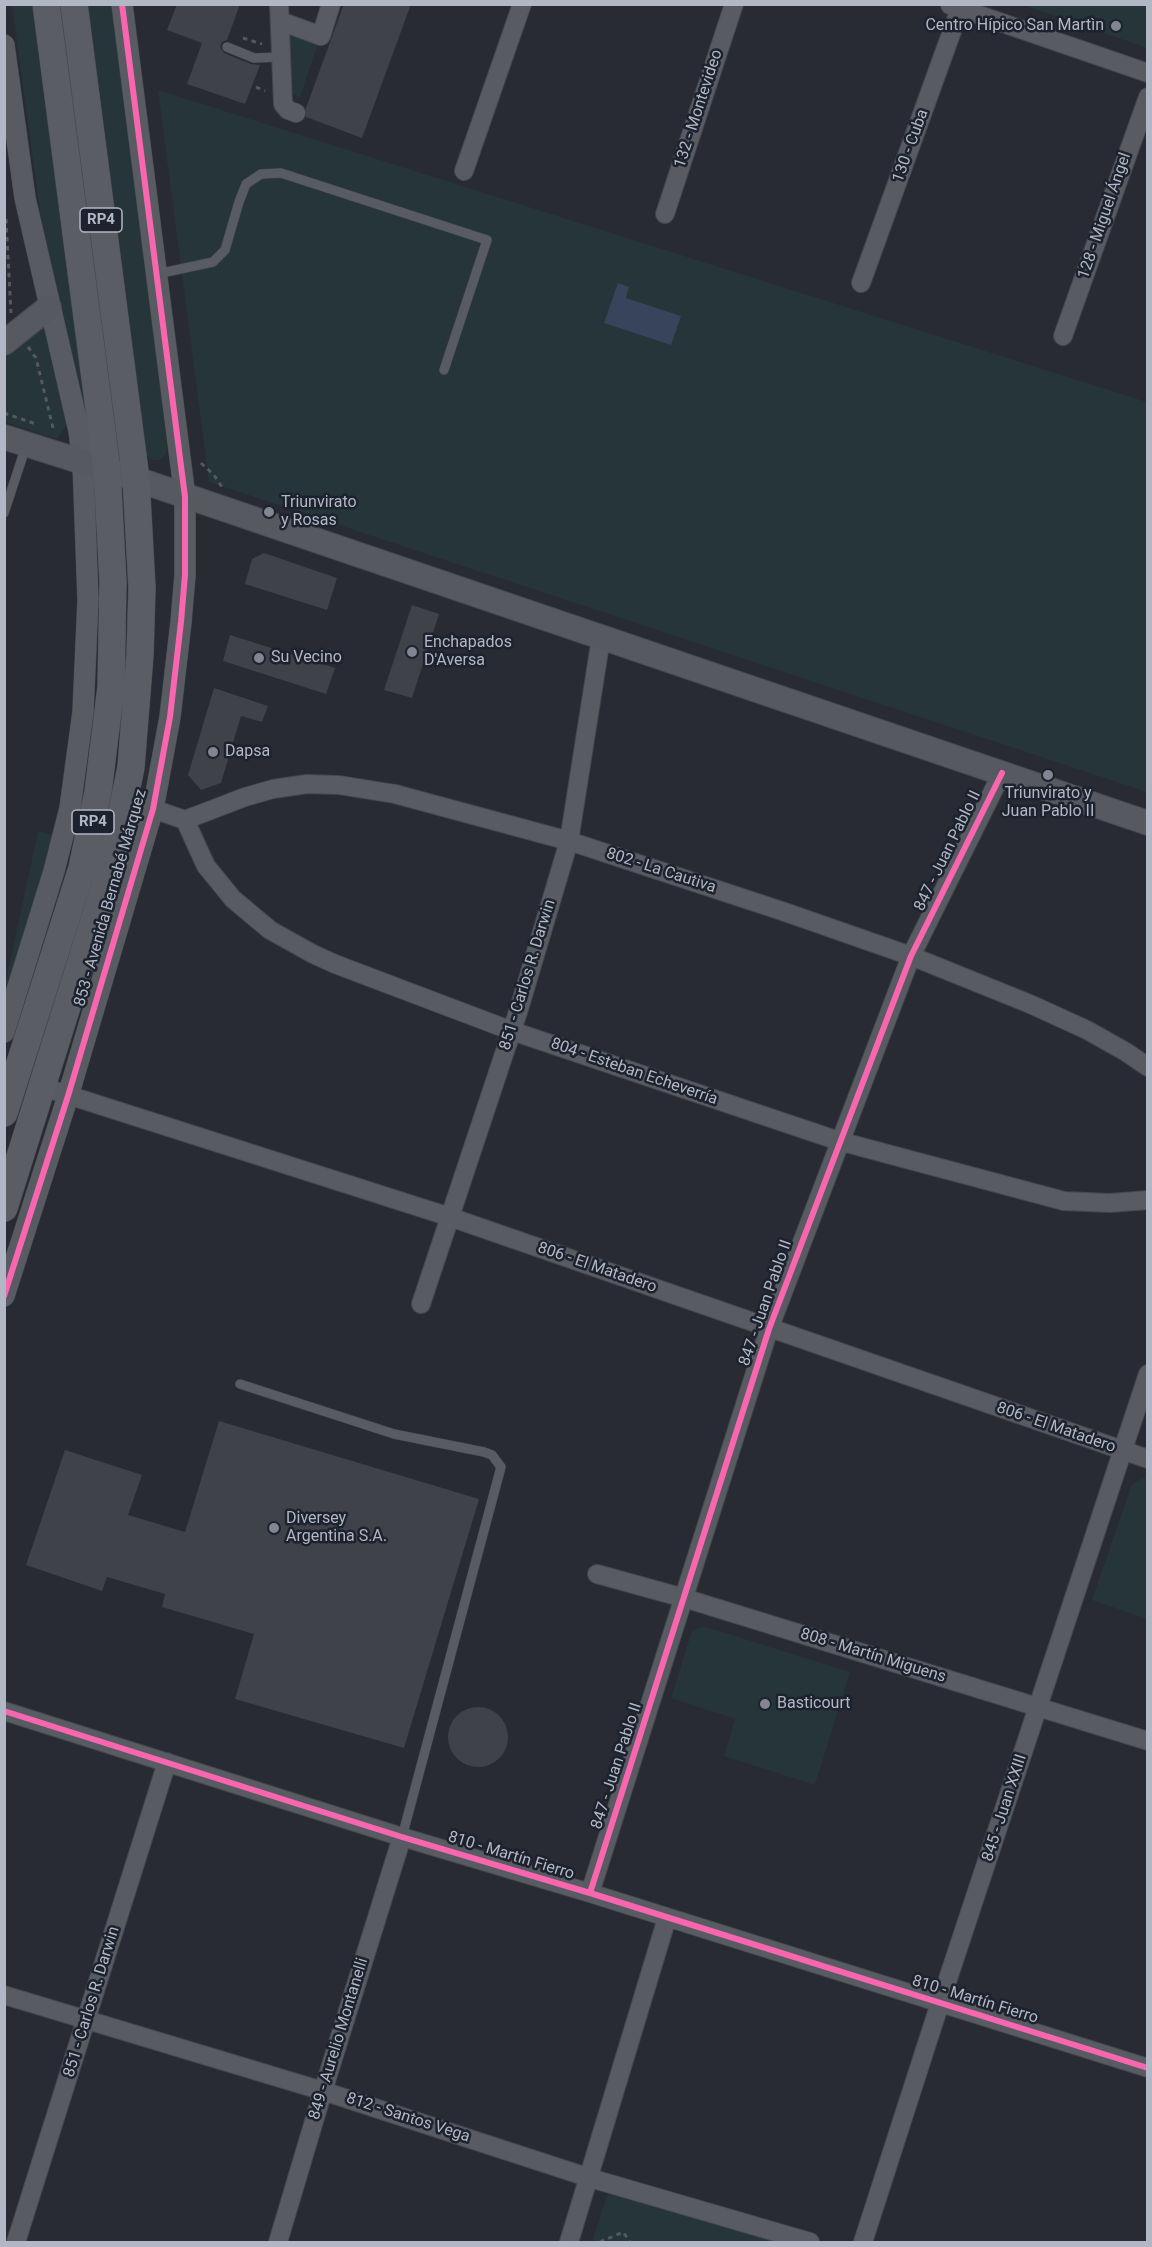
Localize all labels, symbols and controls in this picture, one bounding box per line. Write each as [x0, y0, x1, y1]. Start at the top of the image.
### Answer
place label: Centro Hípico San Martìn [925, 16, 1104, 36]
marker: Centro Hípico San Martìn [1109, 19, 1123, 33]
street label: 132 - Montevideo [671, 47, 727, 171]
street label: 130 - Cuba [889, 107, 933, 185]
street label: 128 - Miguel Ángel [1074, 150, 1136, 282]
road number: RP4 [80, 208, 122, 232]
place label: Triunvirato y Rosas [281, 493, 357, 531]
marker: Triunvirato y Rosas [262, 505, 276, 519]
place label: Enchapados D'Aversa [424, 633, 512, 671]
marker: Enchapados D'Aversa [405, 645, 419, 659]
place label: Su Vecino [271, 648, 342, 668]
marker: Su Vecino [252, 651, 266, 665]
place label: Dapsa [225, 742, 270, 762]
marker: Dapsa [206, 745, 220, 759]
marker: Triunvirato y Juan Pablo II [1041, 768, 1055, 782]
place label: Triunvirato y Juan Pablo II [1002, 784, 1094, 822]
street label: 853 - Avenida Bernabé Márquez [71, 787, 151, 1009]
street label: 847 - Juan Pablo II [910, 788, 986, 914]
road number: RP4 [72, 810, 114, 834]
street label: 802 - La Cautiva [604, 844, 718, 898]
street label: 851 - Carlos R. Darwin [496, 897, 560, 1053]
street label: 804 - Esteban Echeverría [548, 1034, 720, 1110]
street label: 847 - Juan Pablo II [735, 1238, 797, 1368]
street label: 806 - El Matadero [535, 1239, 659, 1297]
street label: 806 - El Matadero [994, 1399, 1118, 1457]
place label: Diversey Argentina S.A. [286, 1509, 387, 1547]
marker: Diversey Argentina S.A. [267, 1521, 281, 1535]
street label: 808 - Martín Miguens [798, 1625, 948, 1687]
place label: Basticourt [777, 1694, 850, 1714]
marker: Basticourt [758, 1697, 772, 1711]
street label: 847 - Juan Pablo II [587, 1700, 647, 1832]
street label: 845 - Juan XXIII [979, 1752, 1031, 1864]
street label: 810 - Martín Fierro [446, 1828, 576, 1884]
street label: 851 - Carlos R. Darwin [60, 1924, 124, 2080]
street label: 849 - Aurelio Montanelli [305, 1956, 373, 2122]
street label: 810 - Martín Fierro [910, 1972, 1040, 2028]
street label: 812 - Santos Vega [344, 2089, 472, 2147]

